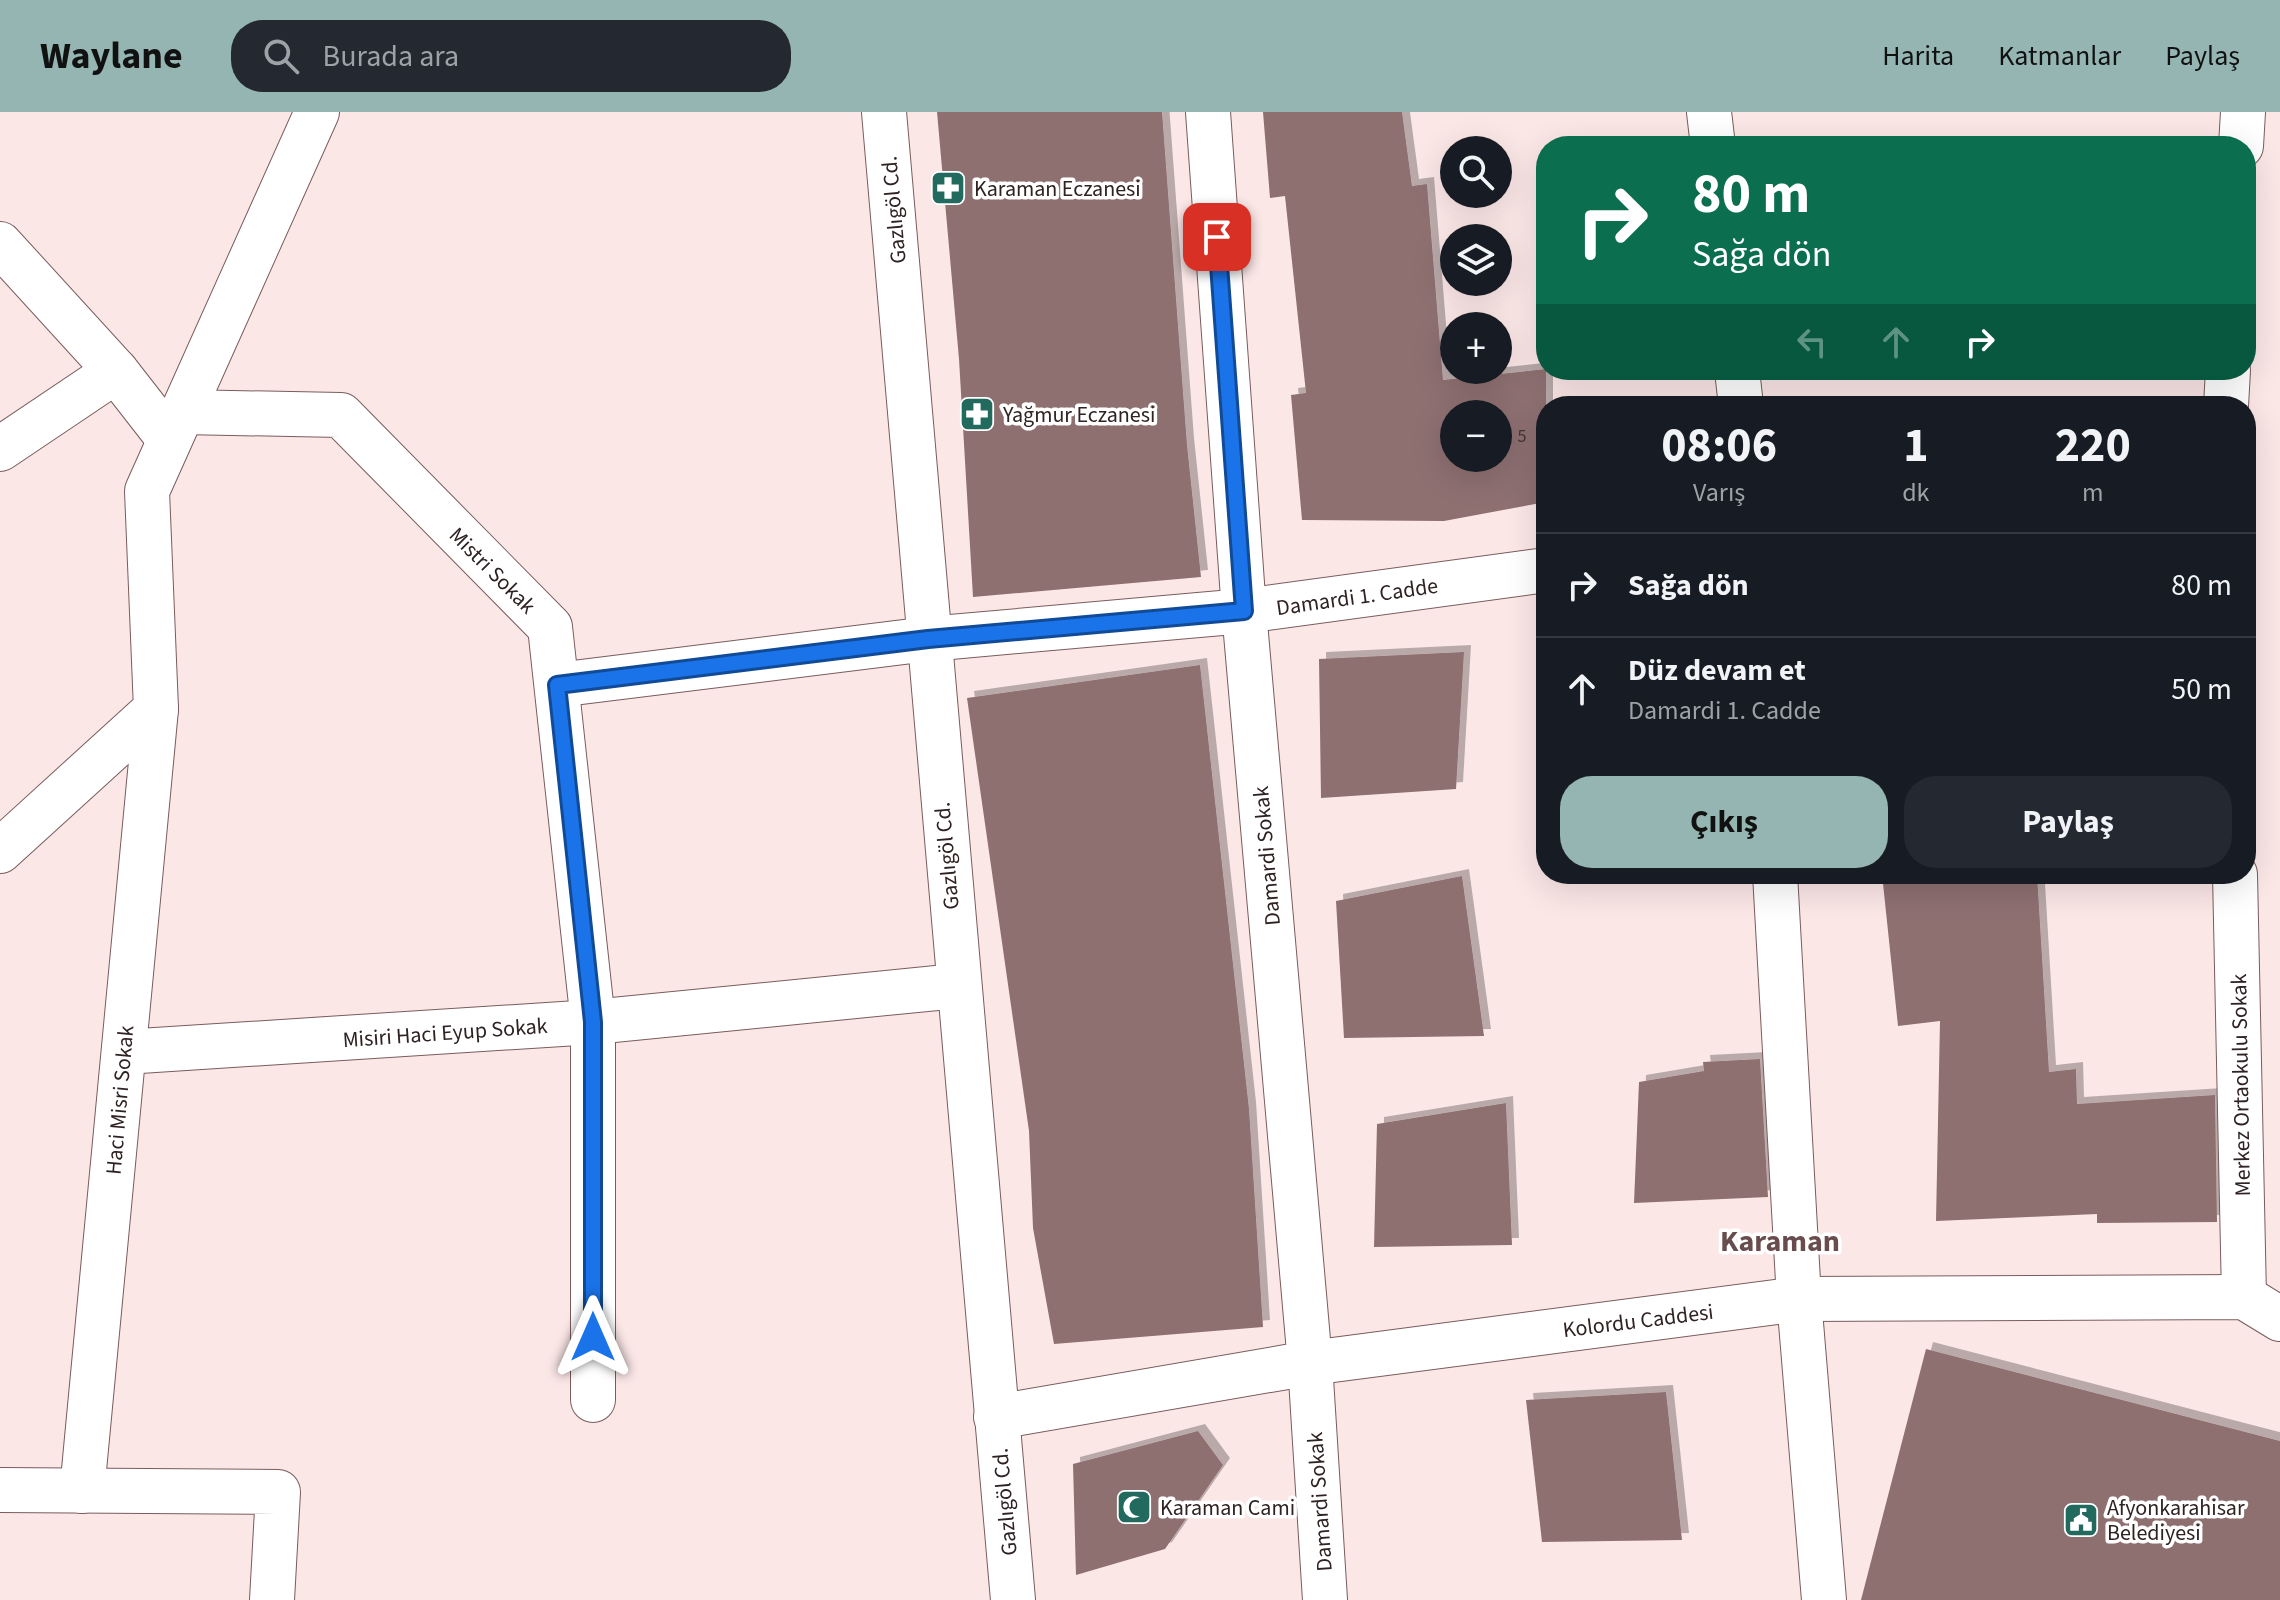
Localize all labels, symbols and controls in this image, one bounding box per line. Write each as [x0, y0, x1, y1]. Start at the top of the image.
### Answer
search box [231, 20, 791, 92]
text: Waylane [40, 29, 183, 83]
icon: search [259, 34, 303, 78]
text: Burada ara [323, 35, 459, 78]
text: Harita [1882, 36, 1954, 76]
text: Katmanlar [1998, 36, 2121, 76]
text: Paylaş [2165, 36, 2240, 76]
map controls [1440, 136, 1512, 472]
button: search [1440, 136, 1512, 208]
street label: Gazlıgöl Cd. [873, 155, 915, 265]
text: 80 m [1692, 155, 1810, 234]
icon: right [1560, 168, 1664, 272]
pharmacy icon: Karaman Eczanesi [929, 169, 967, 207]
place label: Karaman Eczanesi [974, 173, 1141, 205]
pin [1183, 203, 1251, 271]
icon: arrive [1195, 215, 1239, 259]
button: layers [1440, 224, 1512, 296]
text: Sağa dön [1692, 229, 1831, 280]
button: + [1440, 312, 1512, 384]
icon: left [1790, 320, 1834, 364]
icon: ahead [1874, 320, 1918, 364]
icon: right [1958, 320, 2002, 364]
pharmacy icon: Yağmur Eczanesi [958, 395, 996, 433]
place label: Yağmur Eczanesi [1002, 399, 1155, 431]
button: − [1440, 400, 1512, 472]
text: 08:06 [1661, 412, 1777, 480]
text: 1 [1903, 412, 1929, 480]
text: 220 [2055, 412, 2131, 480]
house number: 5 [1518, 424, 1527, 449]
text: Varış [1693, 474, 1745, 511]
text: dk [1902, 474, 1930, 511]
text: m [2082, 474, 2104, 511]
street label: Mistri Sokak [442, 520, 543, 621]
icon: right [1560, 563, 1604, 607]
text: Sağa dön [1628, 564, 1749, 607]
text: 80 m [2171, 564, 2232, 607]
street label: Damardi 1. Cadde [1274, 570, 1440, 624]
text: Düz devam et [1628, 649, 1806, 692]
icon: ahead [1560, 667, 1604, 711]
text: 50 m [2171, 668, 2232, 711]
text: Damardi 1. Cadde [1628, 692, 1821, 729]
button: Çıkış [1560, 776, 1888, 868]
button: Paylaş [1904, 776, 2232, 868]
street label: Damardi Sokak [1245, 785, 1289, 927]
street label: Gazlıgöl Cd. [926, 801, 968, 911]
street label: Merkez Ortaokulu Sokak [2223, 973, 2259, 1197]
street label: Misiri Haci Eyup Sokak [342, 1010, 549, 1056]
street label: Haci Misri Sokak [98, 1024, 142, 1176]
district label: Karaman [1720, 1220, 1840, 1263]
position arrow [551, 1295, 635, 1379]
street label: Kolordu Caddesi [1561, 1296, 1715, 1346]
street label: Damardi Sokak [1299, 1431, 1341, 1573]
street label: Gazlıgöl Cd. [984, 1447, 1026, 1557]
mosque icon: Karaman Cami [1115, 1488, 1153, 1526]
place label: Karaman Cami [1160, 1492, 1295, 1524]
place label: Afyonkarahisar Belediyesi [2107, 1492, 2245, 1549]
public building icon: Afyonkarahisar Belediyesi [2062, 1501, 2100, 1539]

